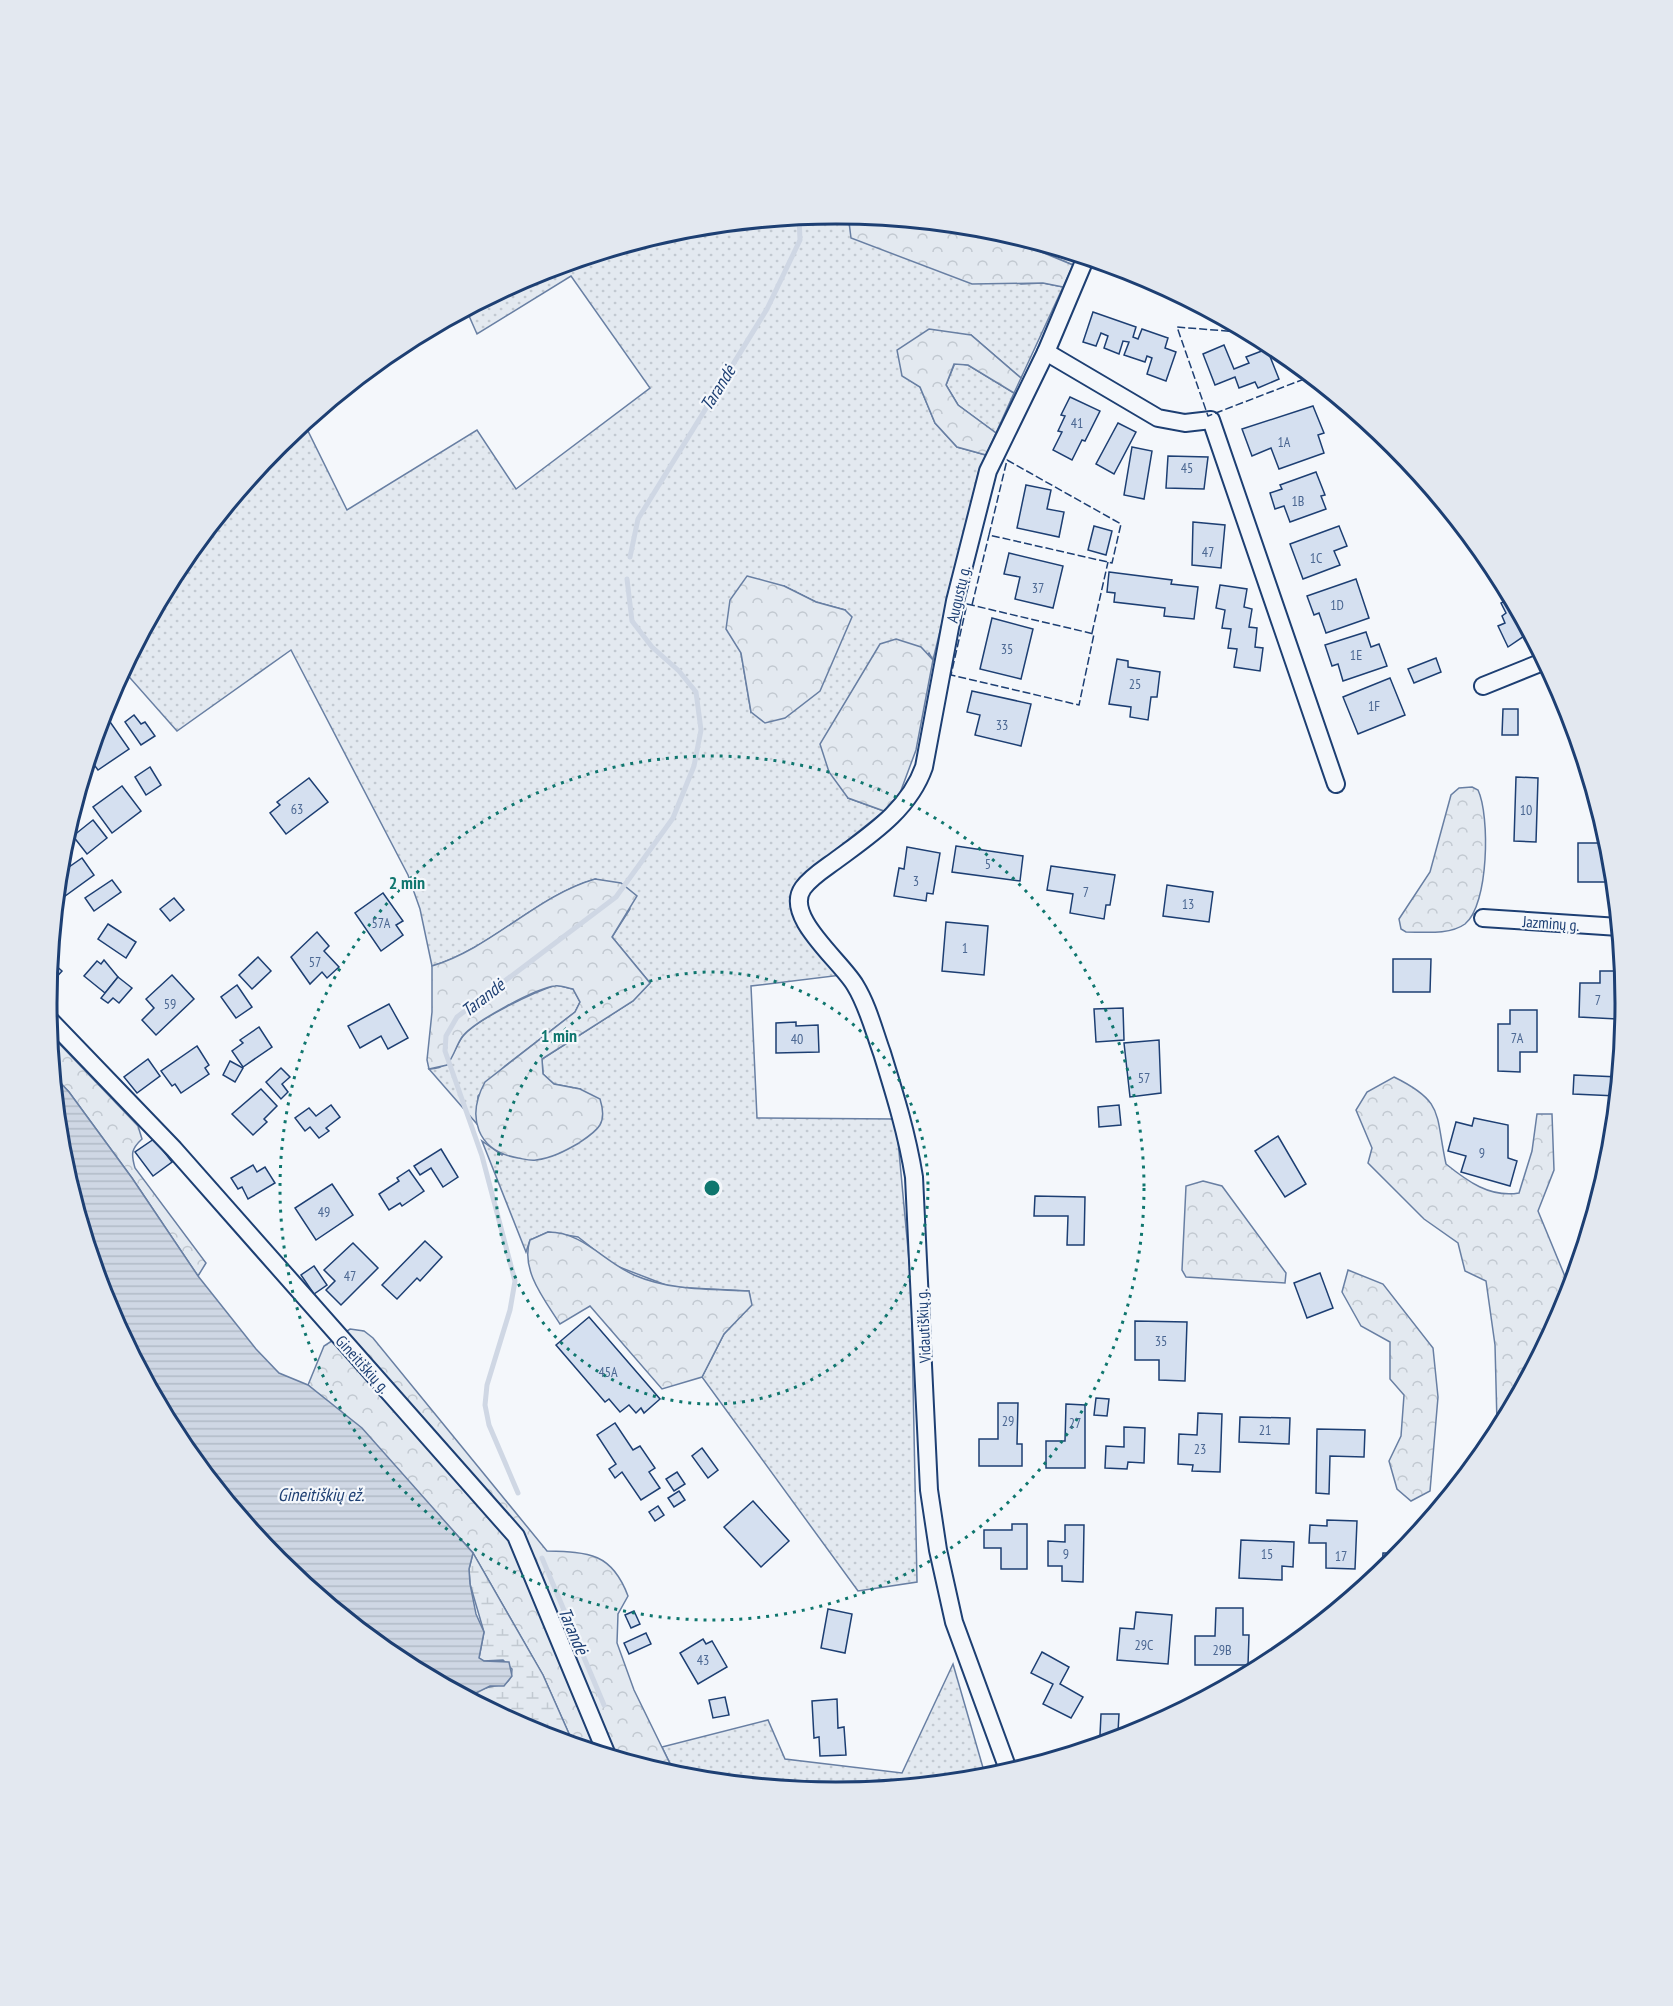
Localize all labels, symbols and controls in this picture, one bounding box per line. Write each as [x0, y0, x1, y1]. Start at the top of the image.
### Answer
water label: Tarandė [695, 360, 741, 415]
house number: 41 [1071, 414, 1083, 432]
house number: 1A [1278, 433, 1291, 451]
house number: 45 [1181, 459, 1193, 477]
house number: 1B [1292, 492, 1304, 510]
house number: 47 [1202, 543, 1214, 561]
house number: 1C [1310, 549, 1323, 567]
street label: Augustų g. [942, 563, 974, 625]
house number: 37 [1032, 579, 1044, 597]
house number: 1D [1330, 596, 1344, 614]
house number: 35 [1001, 640, 1013, 658]
house number: 1E [1350, 646, 1362, 664]
house number: 25 [1129, 675, 1141, 693]
house number: 1F [1368, 697, 1380, 715]
house number: 33 [996, 716, 1008, 734]
house number: 63 [291, 800, 303, 818]
house number: 10 [1520, 801, 1532, 819]
house number: 5 [985, 855, 991, 873]
text: 2 min [389, 871, 425, 894]
house number: 3 [913, 872, 919, 890]
house number: 7 [1083, 883, 1089, 901]
house number: 13 [1182, 895, 1194, 913]
street label: Jazminų g. [1521, 911, 1580, 935]
house number: 57A [372, 914, 391, 932]
house number: 1 [962, 939, 968, 957]
house number: 57 [309, 953, 321, 971]
water label: Tarandė [456, 973, 510, 1022]
house number: 7 [1595, 991, 1601, 1009]
house number: 59 [164, 995, 176, 1013]
text: 1 min [541, 1024, 577, 1047]
house number: 7A [1511, 1029, 1524, 1047]
house number: 40 [791, 1030, 803, 1048]
house number: 57 [1138, 1069, 1150, 1087]
house number: 9 [1479, 1144, 1485, 1162]
centre of rings [702, 1178, 722, 1198]
house number: 49 [318, 1203, 330, 1221]
house number: 47 [344, 1267, 356, 1285]
street label: Vidautiškių g. [911, 1288, 935, 1365]
street label: Gineitiškių g. [332, 1331, 394, 1397]
house number: 35 [1155, 1332, 1167, 1350]
house number: 45A [598, 1363, 618, 1381]
house number: 29 [1002, 1412, 1014, 1430]
house number: 27 [1069, 1414, 1081, 1432]
house number: 21 [1259, 1421, 1271, 1439]
house number: 23 [1194, 1440, 1206, 1458]
water label: Gineitiškių ež. [278, 1483, 364, 1506]
house number: 9 [1063, 1545, 1069, 1563]
house number: 15 [1261, 1545, 1273, 1563]
house number: 17 [1335, 1547, 1347, 1565]
water label: Tarandė [553, 1604, 594, 1659]
house number: 29C [1134, 1636, 1154, 1654]
house number: 29B [1212, 1641, 1232, 1659]
house number: 43 [697, 1651, 709, 1669]

